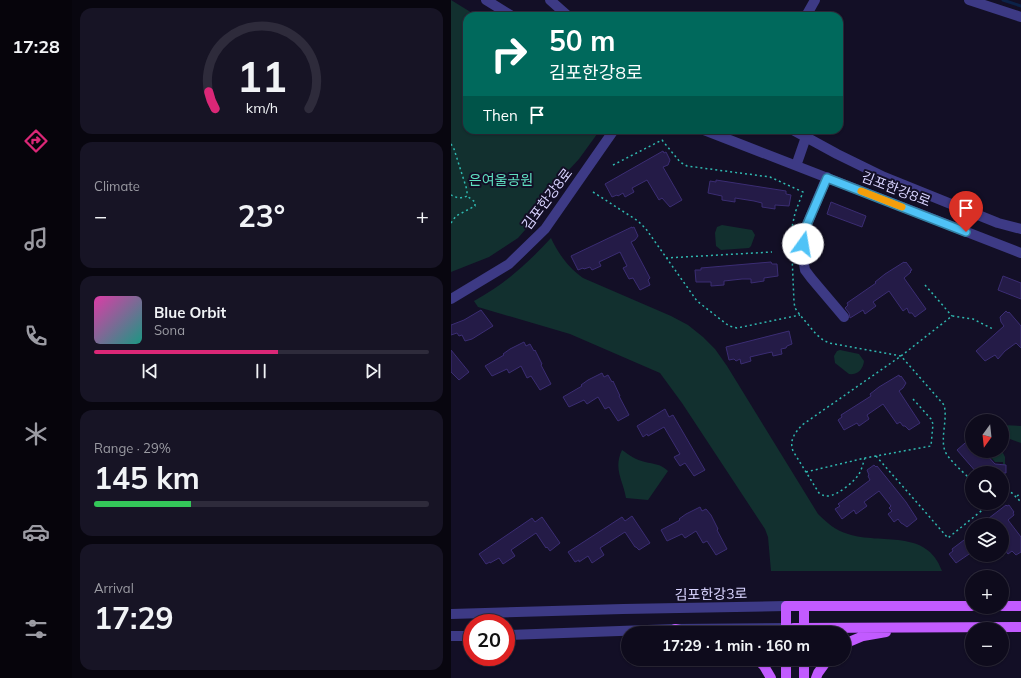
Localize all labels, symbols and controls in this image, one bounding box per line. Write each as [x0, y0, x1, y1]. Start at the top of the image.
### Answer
text: 50 m [549, 23, 615, 58]
icon: right [483, 28, 535, 80]
text: 17:28 [12, 35, 60, 58]
text: 11 [237, 50, 286, 102]
text: 김포한강8로 [549, 61, 643, 84]
text: km/h [245, 99, 278, 117]
icon: arrive [526, 104, 548, 126]
text: Then [483, 106, 518, 125]
icon: directions [22, 127, 50, 155]
street label: 김포한강8로 [518, 164, 576, 233]
street label: 김포한강8로 [859, 168, 933, 210]
park label: 은여울공원 [469, 171, 533, 189]
text: Climate [94, 178, 140, 194]
pin [949, 191, 983, 232]
text: 23° [238, 197, 285, 235]
icon: arrive [955, 197, 977, 219]
text: − [94, 202, 107, 230]
text: + [416, 202, 429, 230]
position arrow [782, 223, 824, 265]
icon: music [22, 225, 50, 253]
text: Blue Orbit [154, 303, 226, 322]
icon: phone [22, 322, 50, 350]
text: Sona [154, 322, 185, 338]
icon: previous [139, 360, 161, 382]
icon: pause [250, 360, 272, 382]
icon: next [362, 360, 384, 382]
north arrow [965, 414, 1009, 458]
map controls [965, 414, 1009, 666]
icon: climate [22, 420, 50, 448]
text: Range · 29% [94, 440, 171, 456]
text: 145 km [94, 459, 200, 497]
button: search [965, 466, 1009, 510]
icon: car [22, 518, 50, 546]
button: layers [965, 518, 1009, 562]
button: + [965, 570, 1009, 614]
text: Arrival [94, 580, 134, 596]
street label: 김포한강3로 [674, 584, 748, 604]
text: 17:29 [94, 599, 173, 637]
speed limit sign: 20 [463, 614, 515, 666]
icon: filters [22, 615, 50, 643]
button: − [965, 622, 1009, 666]
text: 17:29 · 1 min · 160 m [662, 636, 810, 655]

